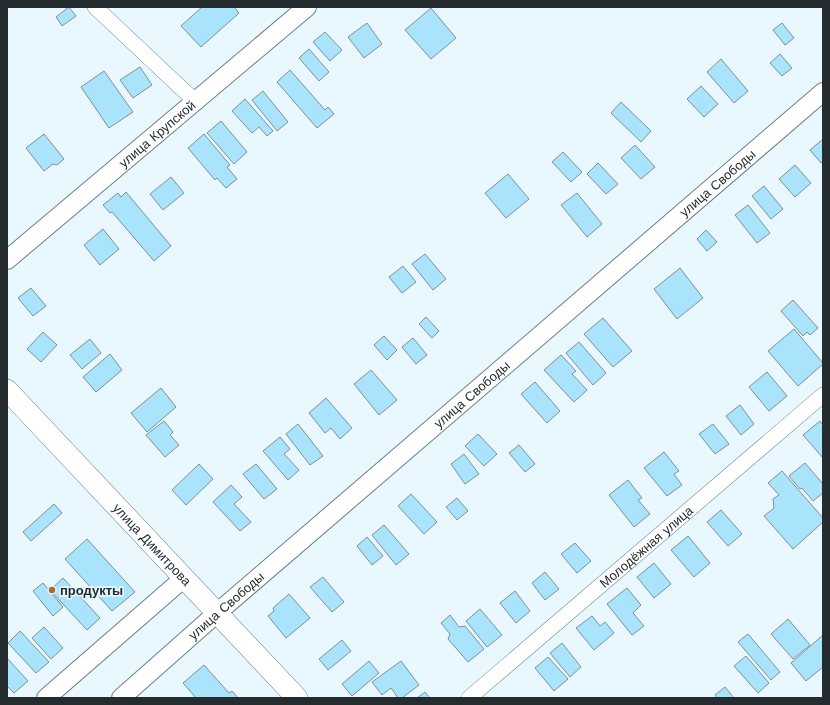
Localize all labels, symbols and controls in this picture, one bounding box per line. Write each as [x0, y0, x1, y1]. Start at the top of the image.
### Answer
street label: улица Крупской [116, 98, 198, 170]
street label: улица Свободы [677, 147, 759, 220]
street label: улица Свободы [431, 358, 513, 431]
street label: улица Димитрова [110, 501, 195, 589]
street label: Молодёжная улица [597, 502, 697, 591]
street label: улица Свободы [186, 569, 267, 643]
place label: продукты [60, 583, 123, 598]
marker: продукты [47, 585, 57, 595]

